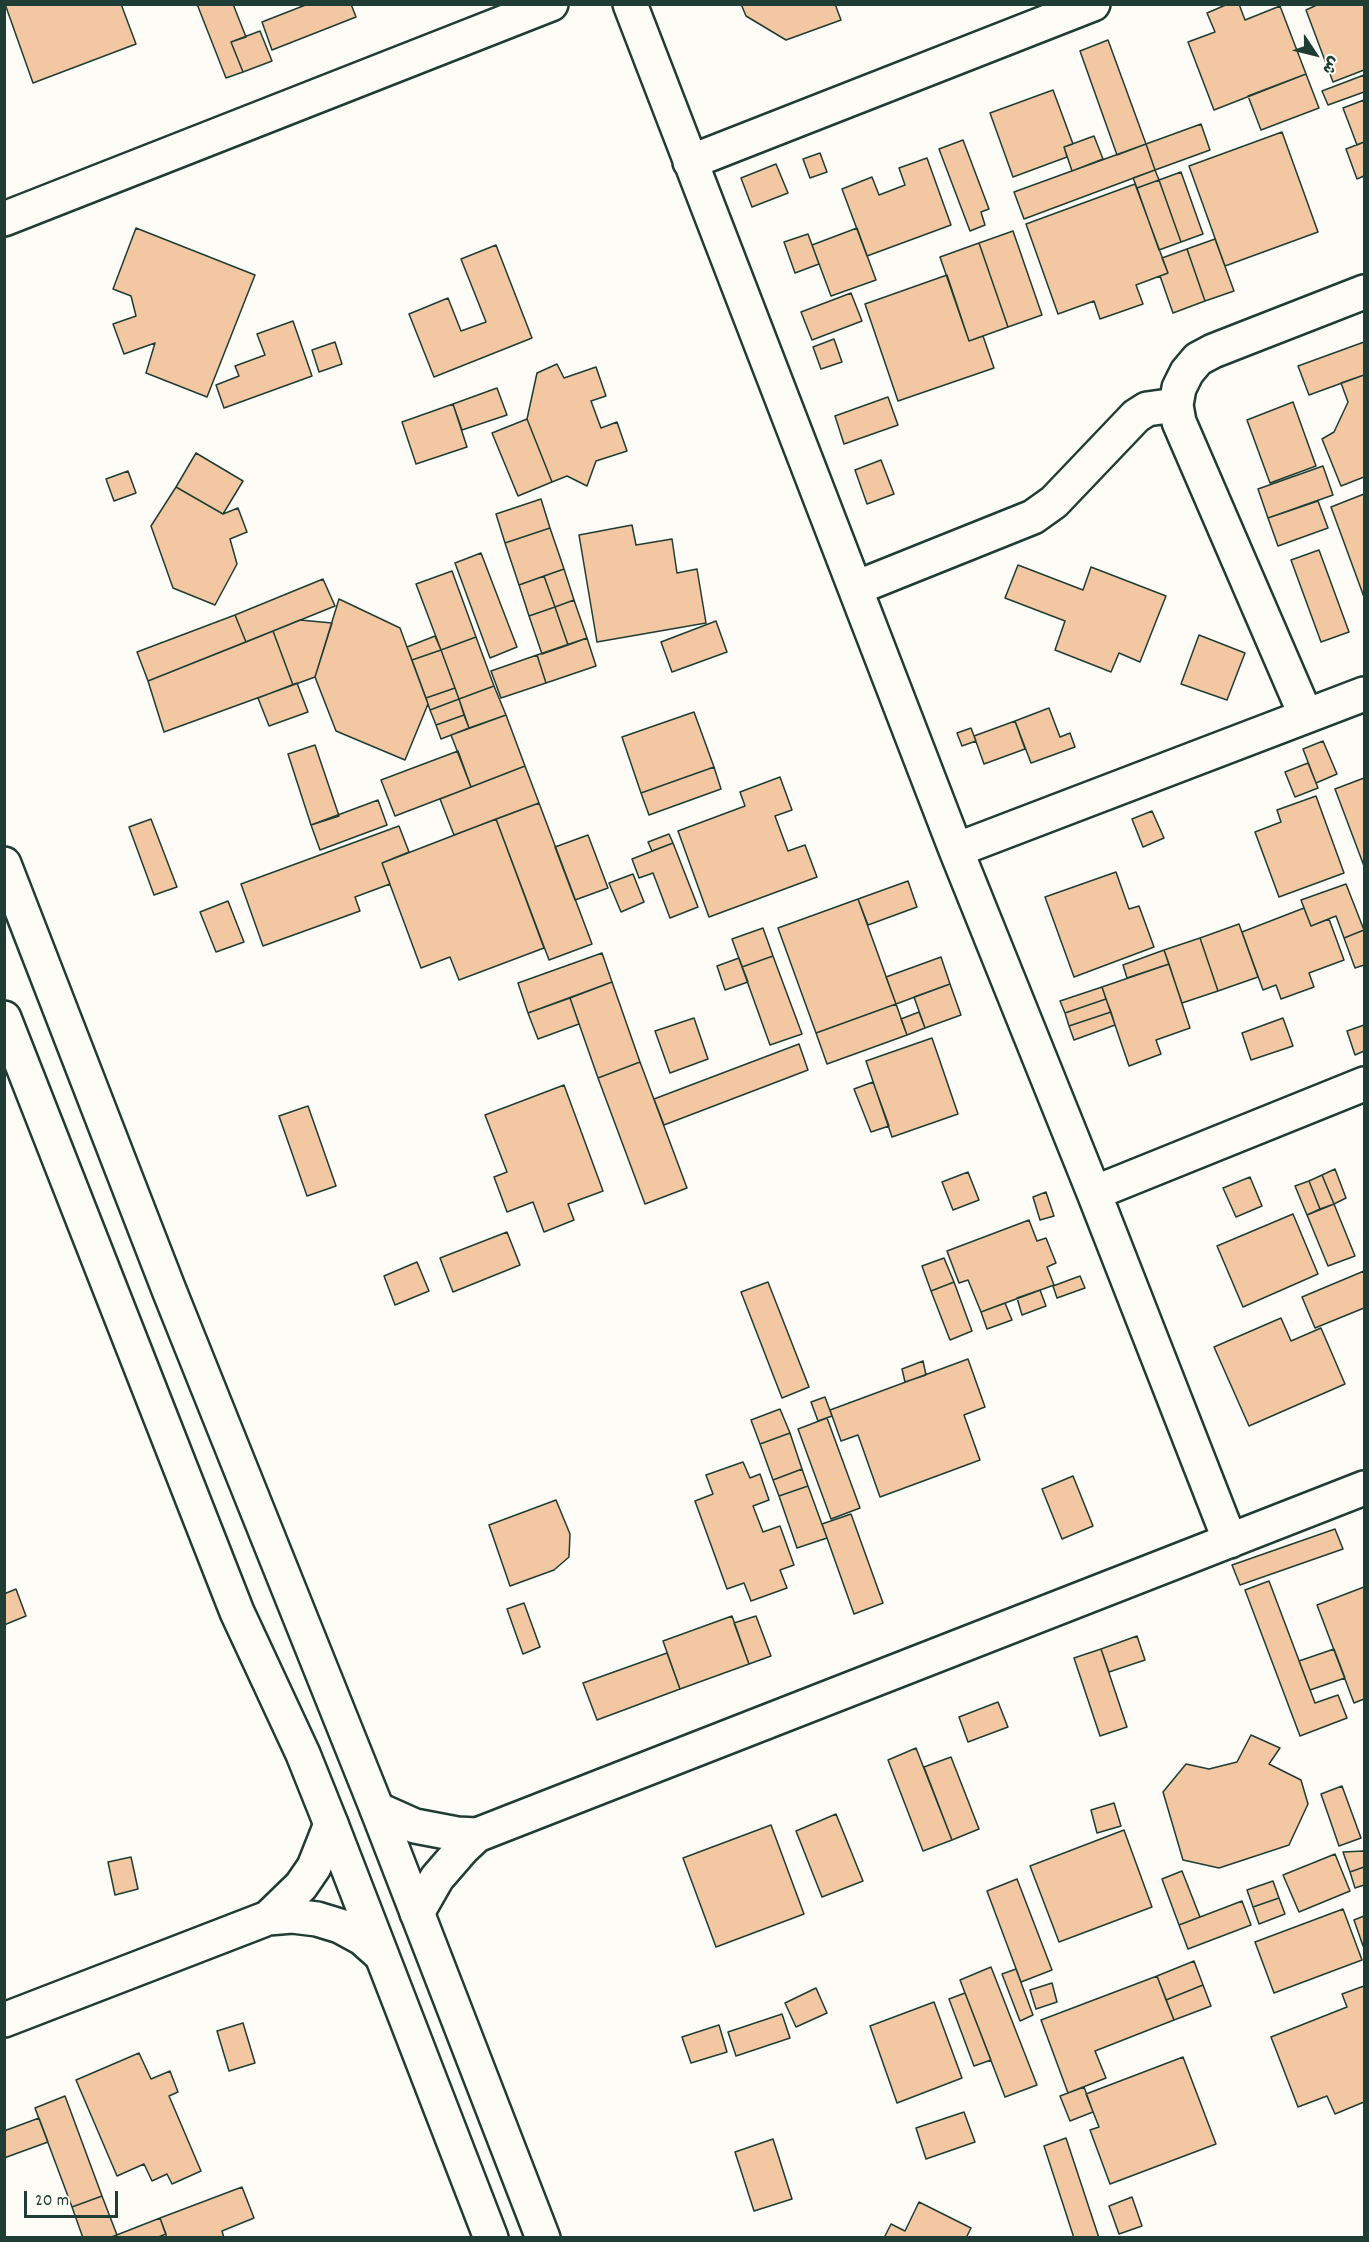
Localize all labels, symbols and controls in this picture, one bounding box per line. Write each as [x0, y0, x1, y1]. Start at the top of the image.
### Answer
north arrow [1285, 24, 1345, 84]
text: ش [1316, 51, 1345, 78]
scale bar [27, 2179, 122, 2217]
text: 20 m [35, 2189, 69, 2214]

